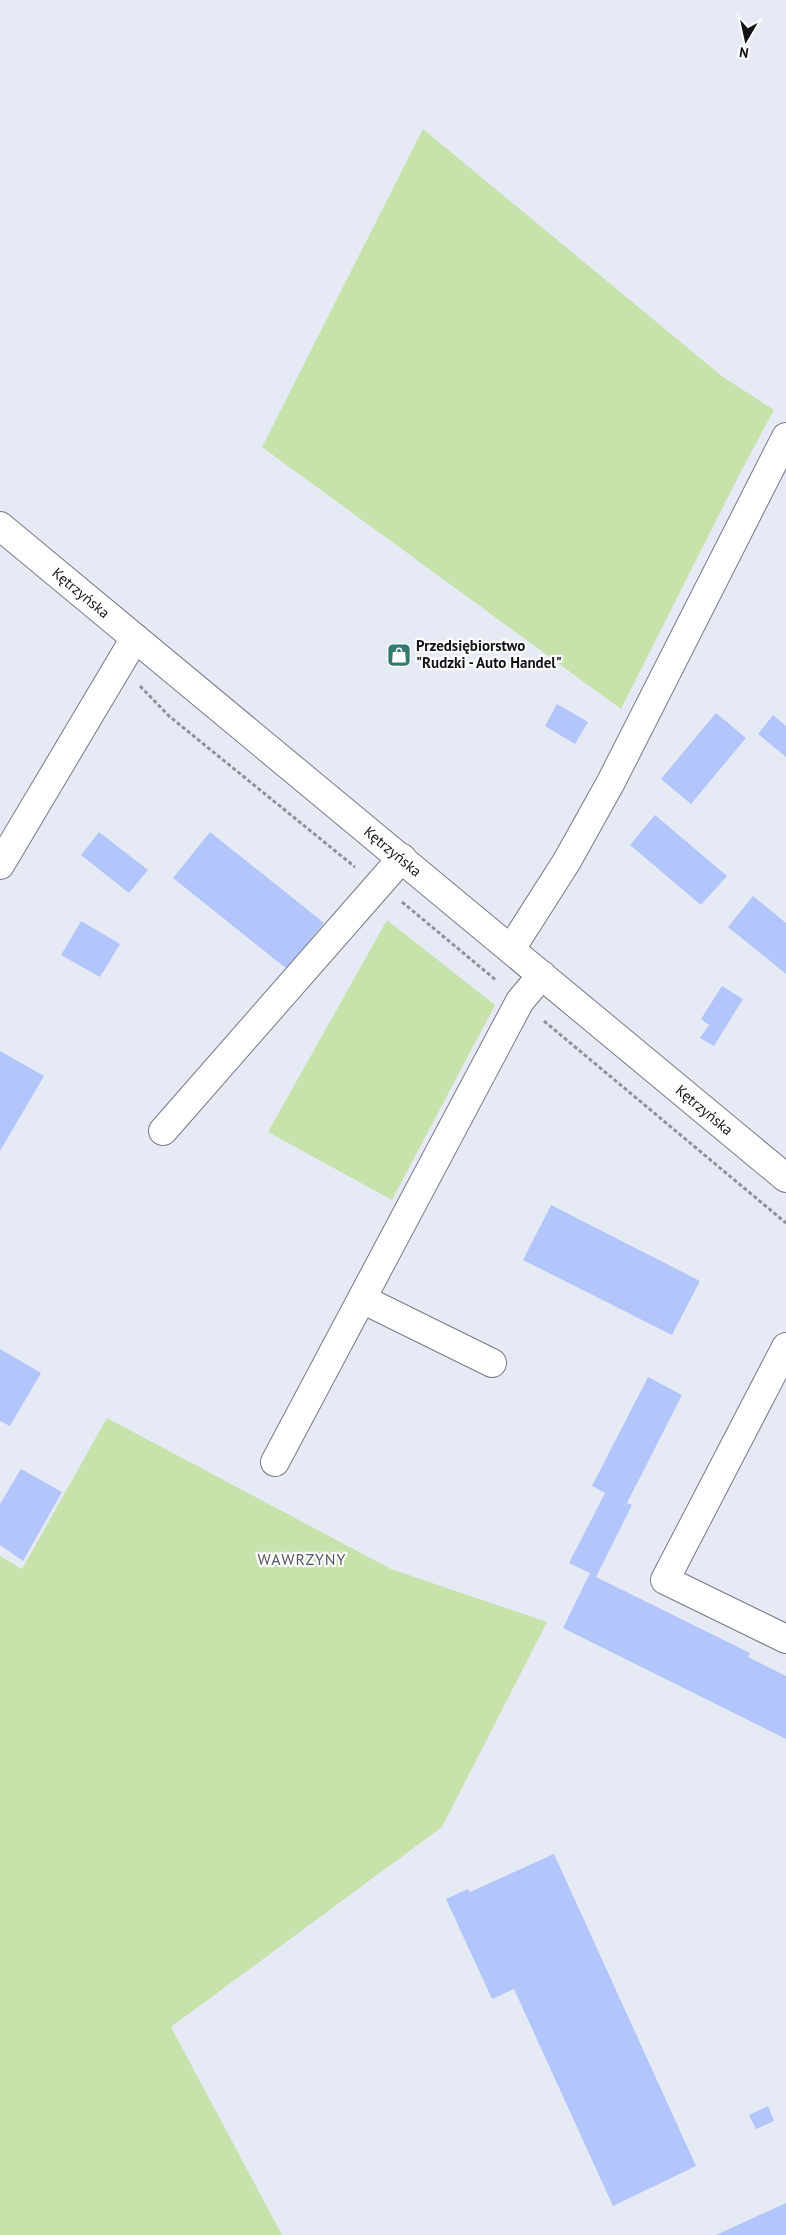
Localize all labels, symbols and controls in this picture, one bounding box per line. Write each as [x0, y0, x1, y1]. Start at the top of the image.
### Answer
north arrow [721, 15, 771, 65]
text: N [738, 43, 750, 62]
street label: Kętrzyńska [49, 563, 114, 622]
place label: Przedsiębiorstwo "Rudzki - Auto Handel" [416, 636, 562, 672]
shop icon: Przedsiębiorstwo "Rudzki - Auto Handel" [386, 642, 412, 668]
street label: Kętrzyńska [360, 822, 425, 881]
street label: Kętrzyńska [672, 1080, 737, 1139]
district label: WAWRZYNY [257, 1549, 347, 1569]

